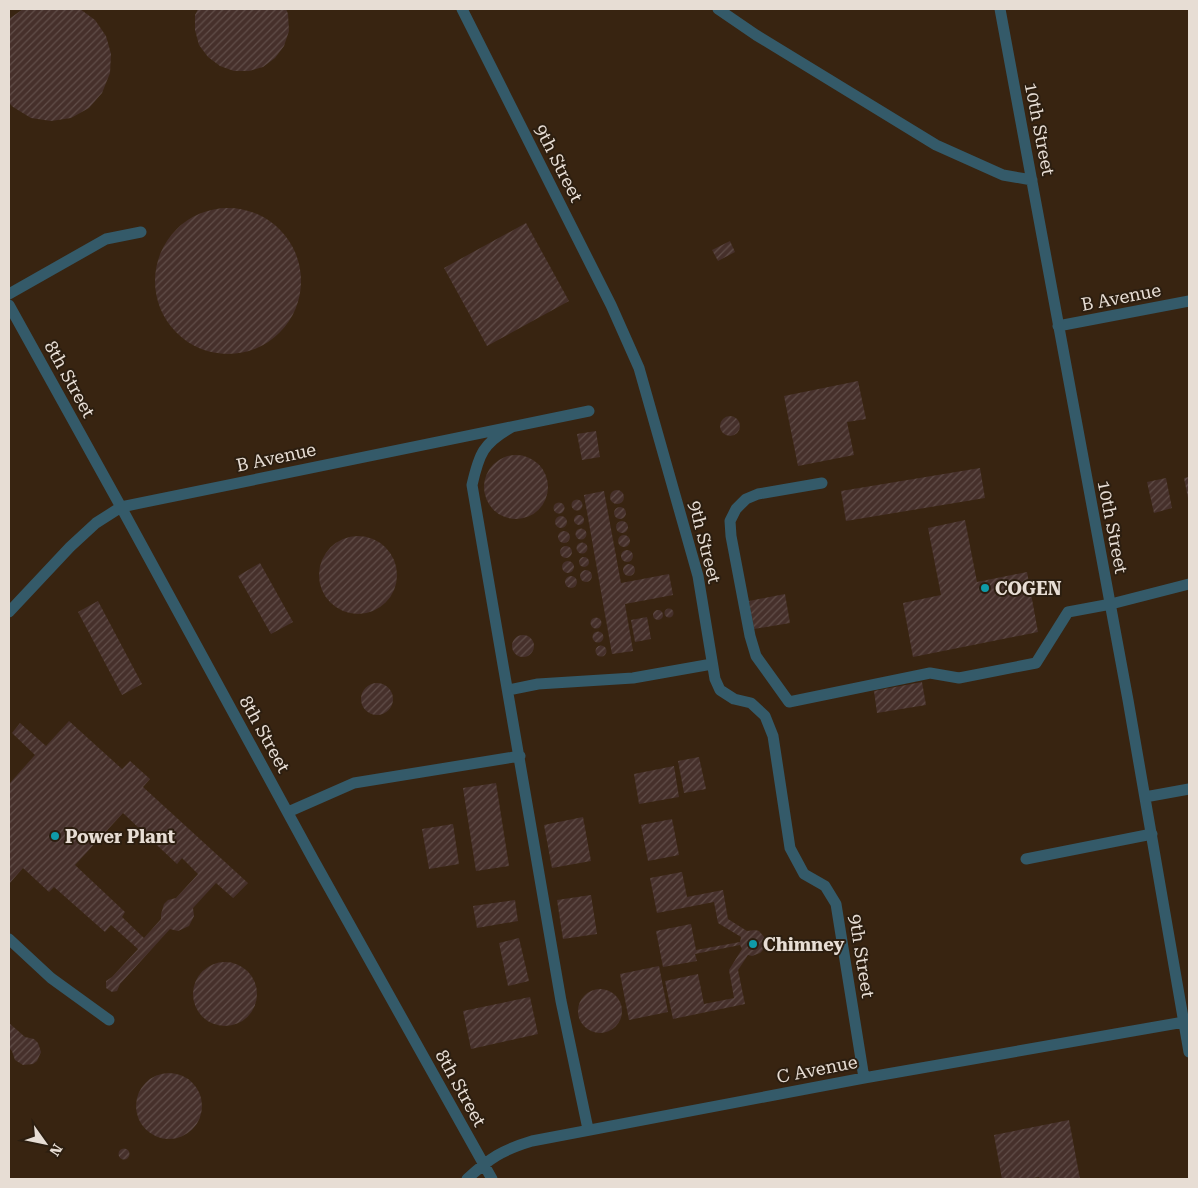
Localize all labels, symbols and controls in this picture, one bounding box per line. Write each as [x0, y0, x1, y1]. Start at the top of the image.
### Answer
street label: 10th Street [1021, 81, 1059, 178]
street label: 9th Street [530, 121, 588, 206]
street label: B Avenue [1079, 279, 1163, 315]
street label: 8th Street [40, 337, 100, 421]
street label: B Avenue [234, 438, 318, 476]
street label: 10th Street [1094, 479, 1132, 576]
street label: 9th Street [685, 498, 725, 586]
place label: COGEN [995, 578, 1062, 599]
marker: COGEN [979, 582, 991, 594]
street label: 8th Street [235, 692, 295, 776]
place label: Power Plant [65, 826, 175, 847]
marker: Power Plant [49, 830, 61, 842]
street label: 9th Street [845, 913, 879, 1000]
place label: Chimney [763, 934, 844, 955]
marker: Chimney [747, 938, 759, 950]
street label: 8th Street [431, 1046, 491, 1130]
street label: C Avenue [775, 1051, 859, 1087]
north arrow [20, 1118, 70, 1168]
text: N [46, 1141, 66, 1159]

